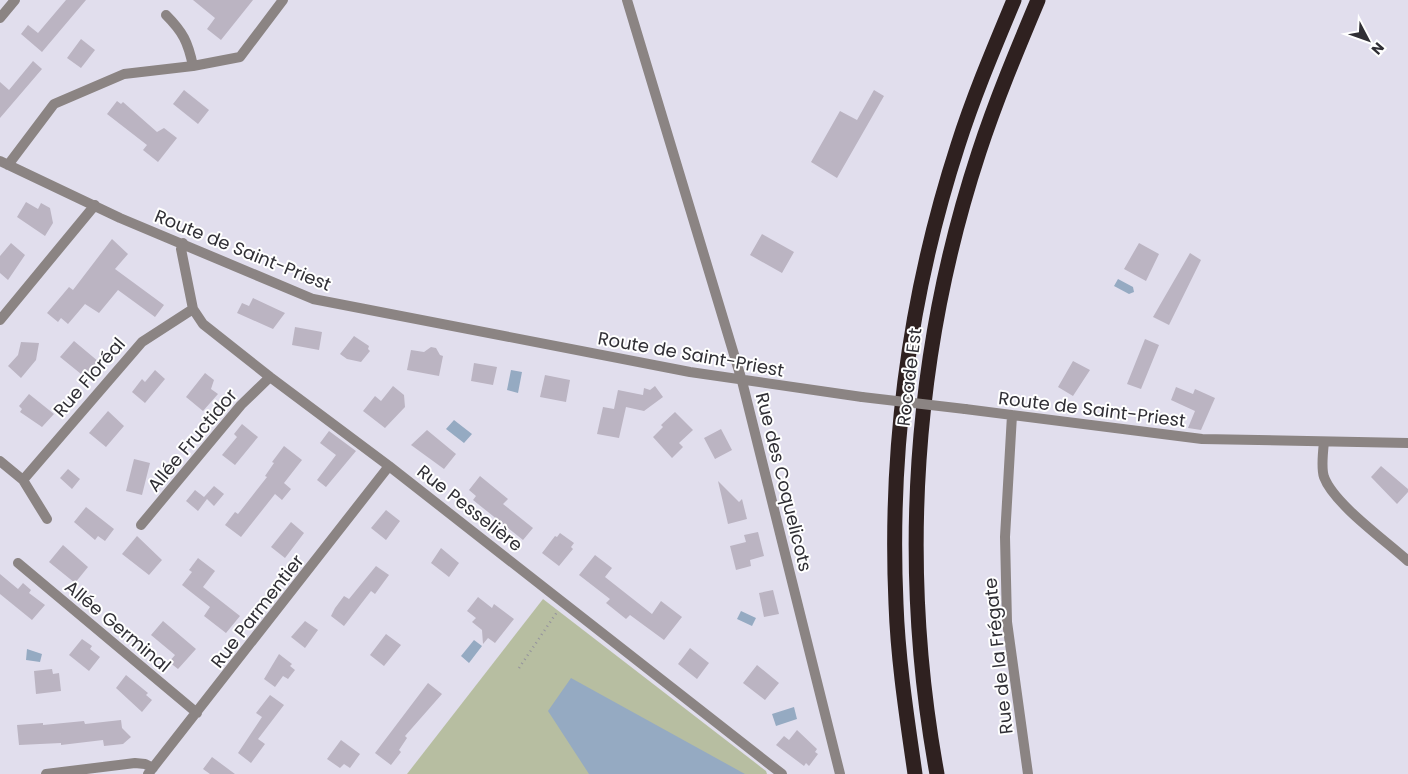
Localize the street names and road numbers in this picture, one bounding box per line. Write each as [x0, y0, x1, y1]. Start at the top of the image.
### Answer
street label: Route de Saint-Priest [151, 203, 335, 297]
street label: Route de Saint-Priest [596, 325, 786, 383]
street label: Rocade Est [891, 326, 927, 428]
street label: Rue Floréal [47, 332, 131, 422]
street label: Allée Fructidor [141, 383, 243, 497]
street label: Route de Saint-Priest [997, 385, 1187, 433]
street label: Rue des Coquelicots [750, 390, 818, 574]
street label: Rue Pesselière [412, 459, 528, 557]
street label: Rue Parmentier [205, 549, 309, 673]
street label: Allée Germinal [60, 574, 176, 678]
street label: Rue de la Frégate [977, 577, 1019, 735]

